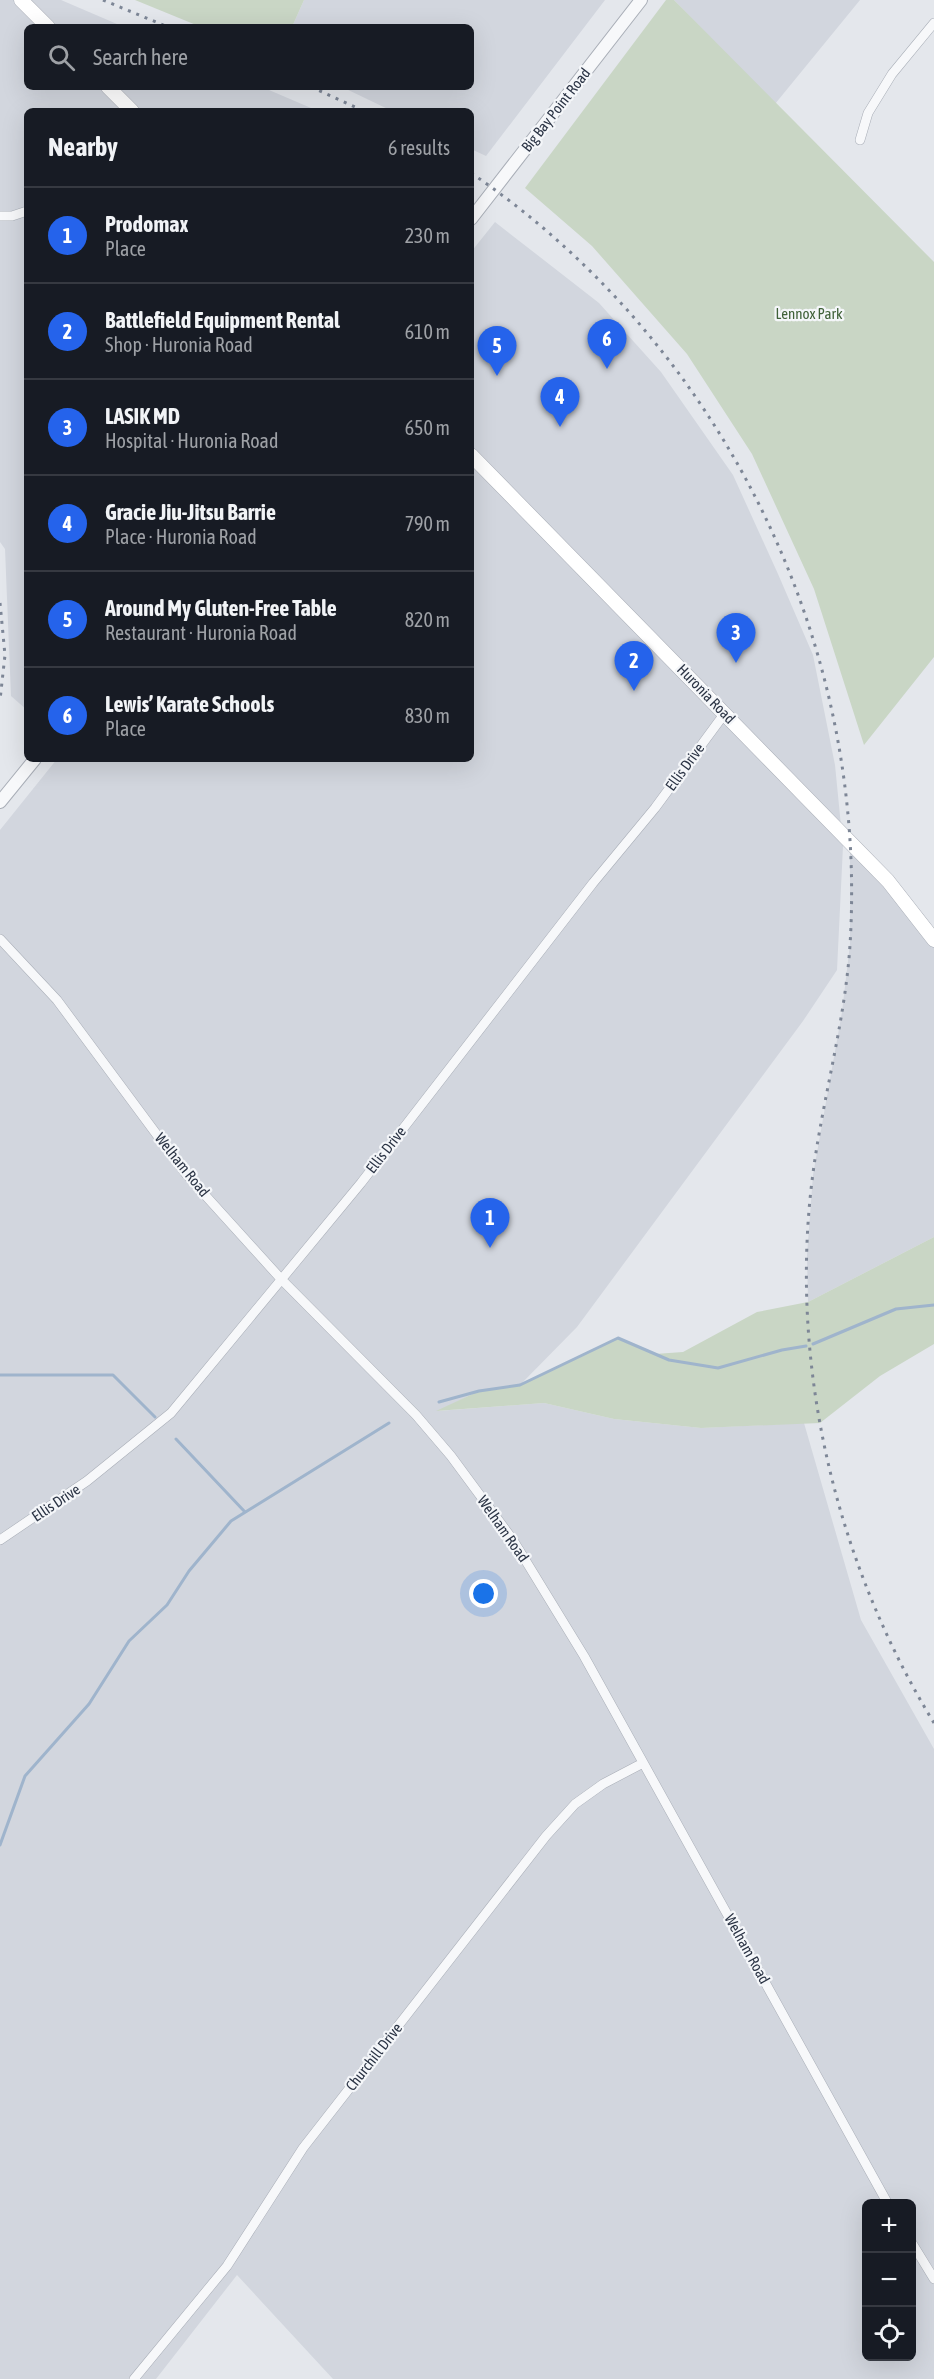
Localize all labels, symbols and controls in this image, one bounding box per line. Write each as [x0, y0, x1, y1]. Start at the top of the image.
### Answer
search box [24, 24, 474, 90]
icon: search [45, 41, 78, 74]
text: Search here [93, 44, 188, 70]
street label: Big Bay Point Road [518, 65, 594, 155]
text: Nearby [48, 132, 118, 162]
text: 6 results [388, 136, 450, 159]
text: Prodomax [105, 211, 188, 237]
text: 1 [63, 224, 72, 247]
text: 230 m [405, 224, 450, 247]
text: Place [105, 237, 146, 260]
park label: Lennox Park [775, 305, 843, 322]
text: Battlefield Equipment Rental [105, 307, 340, 333]
text: 2 [63, 320, 72, 343]
text: 610 m [405, 320, 450, 343]
pin: 6 [588, 320, 626, 369]
pin: 5 [478, 326, 516, 376]
text: Shop · Huronia Road [105, 333, 253, 356]
pin: 4 [540, 378, 580, 427]
text: LASIK MD [105, 403, 180, 429]
text: 3 [63, 416, 72, 439]
text: 650 m [405, 416, 450, 439]
text: Hospital · Huronia Road [105, 429, 278, 452]
text: Gracie Jiu-Jitsu Barrie [105, 499, 276, 525]
text: 4 [63, 512, 72, 535]
text: 790 m [405, 512, 450, 535]
text: Place · Huronia Road [105, 525, 257, 548]
text: Around My Gluten-Free Table [105, 595, 337, 621]
text: 5 [63, 608, 72, 631]
text: 820 m [405, 608, 450, 631]
pin: 3 [716, 614, 756, 663]
text: Restaurant · Huronia Road [105, 621, 297, 644]
pin: 2 [614, 642, 654, 691]
street label: Huronia Road [674, 660, 739, 727]
text: Lewis’ Karate Schools [105, 691, 274, 717]
text: 6 [63, 704, 72, 727]
text: 830 m [405, 704, 450, 727]
text: Place [105, 717, 146, 740]
street label: Ellis Drive [662, 740, 708, 794]
street label: Ellis Drive [362, 1123, 409, 1176]
street label: Welham Road [152, 1129, 213, 1200]
pin: 1 [470, 1198, 510, 1248]
street label: Ellis Drive [28, 1480, 83, 1525]
street label: Welham Road [474, 1492, 532, 1565]
your location [469, 1579, 498, 1608]
street label: Welham Road [721, 1911, 774, 1987]
street label: Churchill Drive [342, 2019, 405, 2094]
map controls [862, 2199, 916, 2361]
button: + [862, 2199, 916, 2253]
button: − [862, 2253, 916, 2307]
button: locate [862, 2307, 916, 2361]

